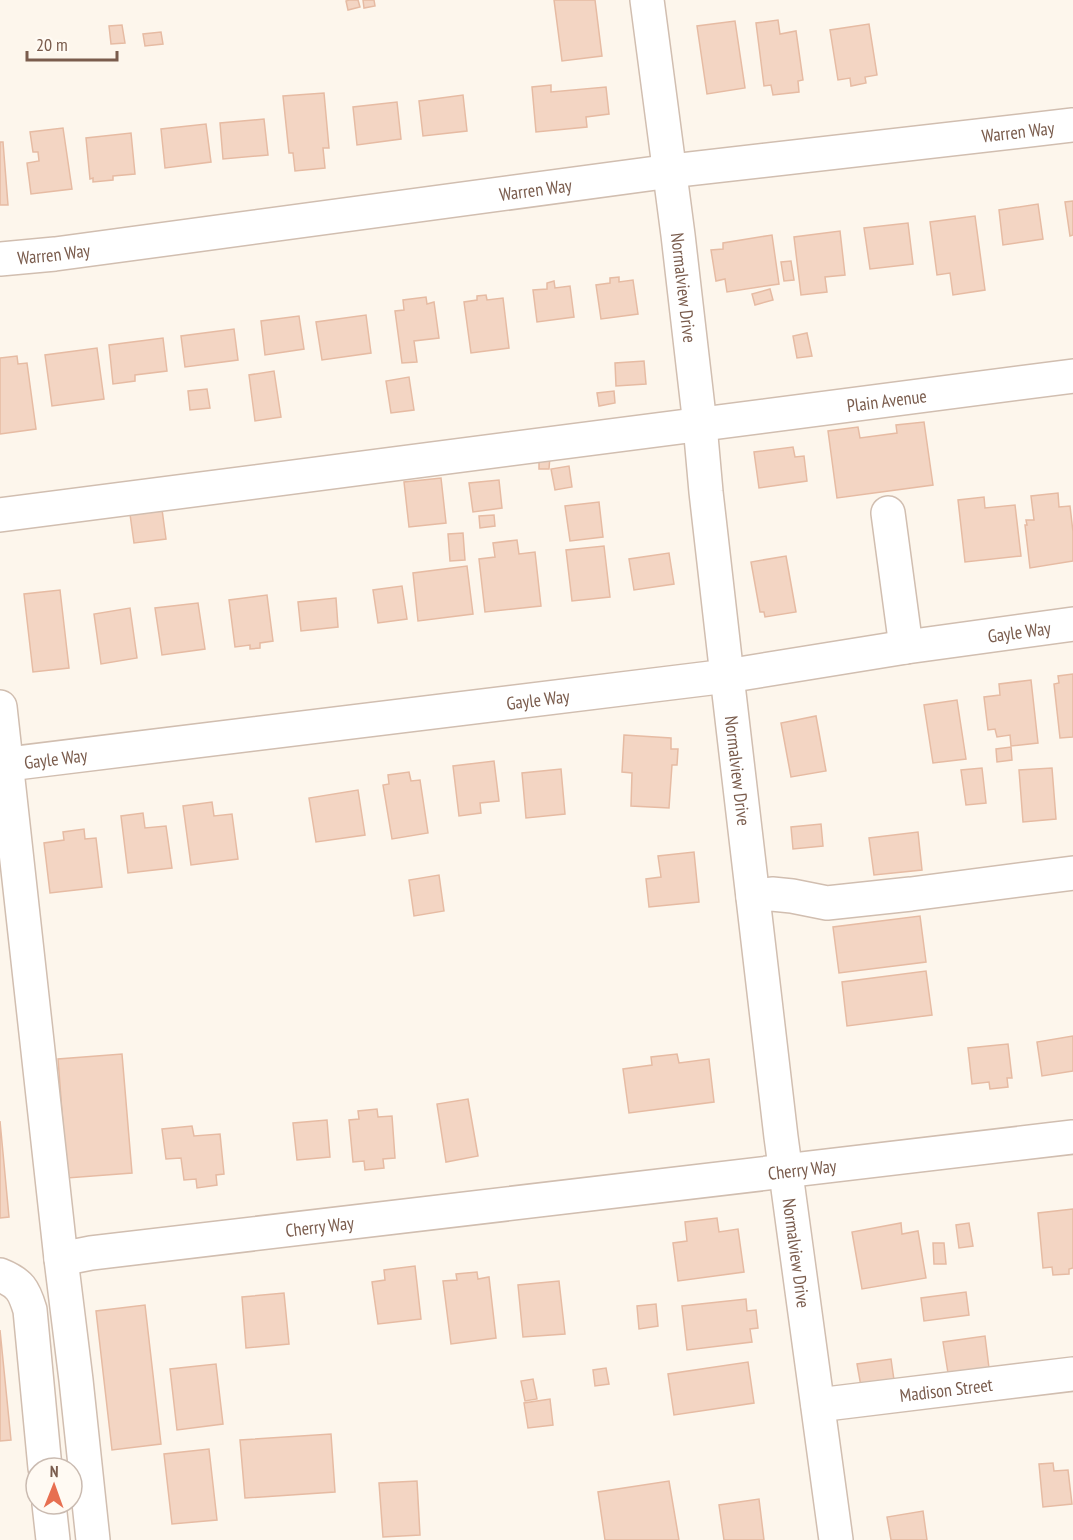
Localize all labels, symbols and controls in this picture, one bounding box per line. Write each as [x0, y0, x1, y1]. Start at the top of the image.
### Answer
scale bar [27, 24, 117, 62]
text: 20 m [36, 33, 68, 56]
street label: Warren Way [980, 116, 1056, 147]
street label: Warren Way [498, 173, 573, 206]
street label: Normalview Drive [666, 231, 702, 344]
street label: Warren Way [16, 238, 92, 269]
street label: Plain Avenue [845, 384, 928, 417]
street label: Gayle Way [986, 616, 1052, 647]
street label: Gayle Way [505, 684, 571, 714]
street label: Normalview Drive [720, 714, 756, 827]
street label: Gayle Way [23, 743, 89, 773]
street label: Cherry Way [767, 1154, 838, 1184]
street label: Normalview Drive [778, 1197, 816, 1309]
street label: Cherry Way [284, 1211, 355, 1241]
street label: Madison Street [898, 1372, 994, 1406]
north arrow [24, 1456, 84, 1516]
text: N [50, 1461, 59, 1481]

